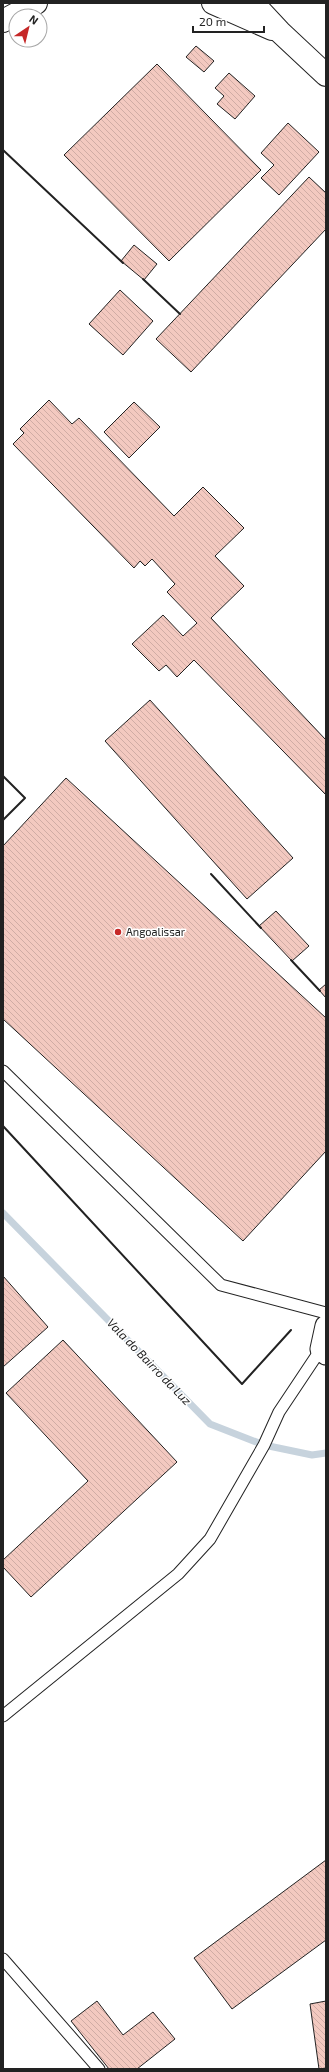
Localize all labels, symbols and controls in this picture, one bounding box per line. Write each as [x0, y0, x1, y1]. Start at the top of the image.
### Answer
north arrow [8, 8, 48, 48]
scale bar [193, 8, 264, 34]
text: N [27, 12, 41, 27]
text: 20 m [199, 14, 226, 28]
place label: Angoalissar [126, 925, 186, 938]
marker: Angoalissar [113, 927, 123, 937]
water label: Vala do Bairro da Luz [105, 1315, 195, 1407]

